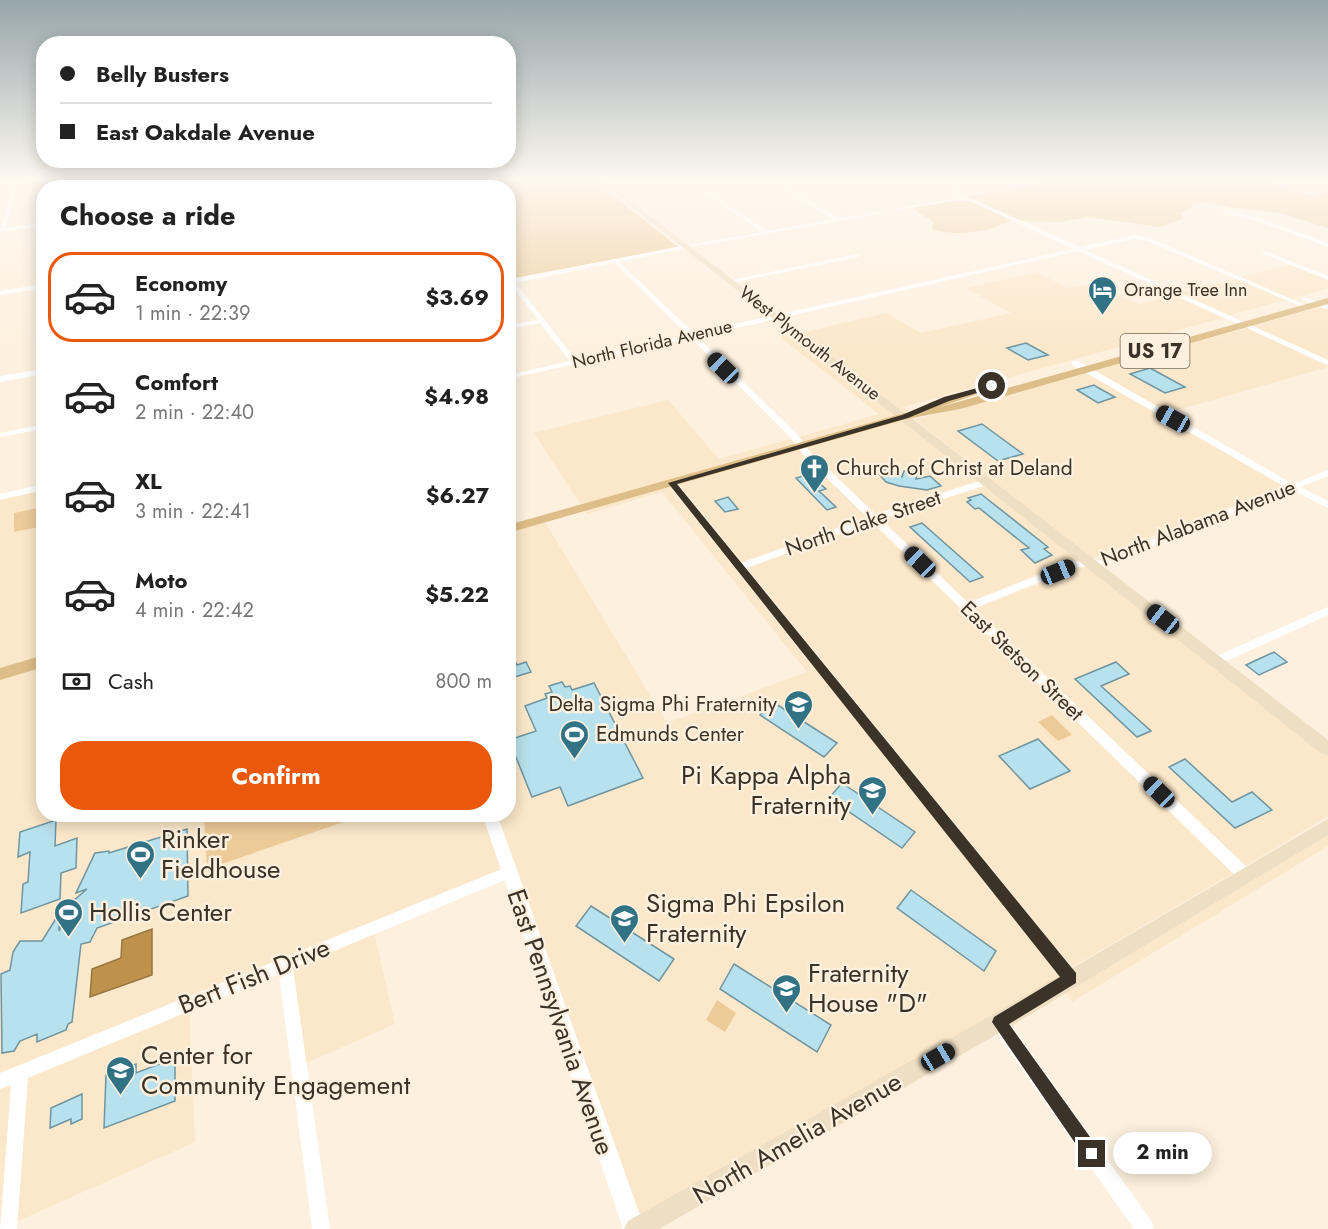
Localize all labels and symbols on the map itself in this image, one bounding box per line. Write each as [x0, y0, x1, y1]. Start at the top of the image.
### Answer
hotel icon: Orange Tree Inn [1087, 274, 1119, 316]
place label: Orange Tree Inn [1124, 277, 1248, 303]
street label: West Plymouth Avenue [734, 279, 886, 407]
street label: North Florida Avenue [569, 313, 735, 375]
road number: US 17 [1120, 334, 1190, 368]
car [704, 349, 742, 387]
route start [978, 372, 1005, 399]
car [1153, 402, 1193, 436]
church icon: Church of Christ at Deland [799, 452, 831, 494]
place label: Church of Christ at Deland [836, 453, 1073, 483]
street label: North Alabama Avenue [1096, 472, 1300, 574]
street label: North Clake Street [781, 482, 945, 564]
car [901, 543, 939, 581]
car [1038, 557, 1078, 587]
street label: East Stetson Street [954, 594, 1090, 728]
car [1143, 601, 1183, 637]
school or university icon: Delta Sigma Phi Fraternity [782, 688, 814, 730]
place label: Delta Sigma Phi Fraternity [548, 689, 778, 719]
sports icon: Edmunds Center [559, 718, 591, 760]
place label: Edmunds Center [596, 719, 745, 749]
place label: Pi Kappa Alpha Fraternity [681, 756, 852, 824]
car [1140, 773, 1178, 811]
school or university icon: Pi Kappa Alpha Fraternity [856, 774, 888, 816]
place label: Rinker Fieldhouse [161, 820, 280, 888]
sports icon: Rinker Fieldhouse [124, 838, 156, 880]
street label: East Pennsylvania Avenue [498, 884, 624, 1160]
place label: Sigma Phi Epsilon Fraternity [646, 884, 845, 952]
place label: Hollis Center [89, 893, 232, 931]
sports icon: Hollis Center [52, 896, 84, 938]
school or university icon: Sigma Phi Epsilon Fraternity [609, 902, 641, 944]
street label: Bert Fish Drive [173, 928, 335, 1024]
place label: Fraternity House "D" [808, 954, 928, 1022]
school or university icon: Fraternity House "D" [771, 972, 803, 1014]
place label: Center for Community Engagement [141, 1036, 411, 1104]
car [918, 1040, 958, 1074]
school or university icon: Center for Community Engagement [104, 1054, 136, 1096]
street label: North Amelia Avenue [685, 1063, 909, 1213]
callout: 2 min [1113, 1133, 1212, 1175]
route end [1078, 1140, 1105, 1167]

